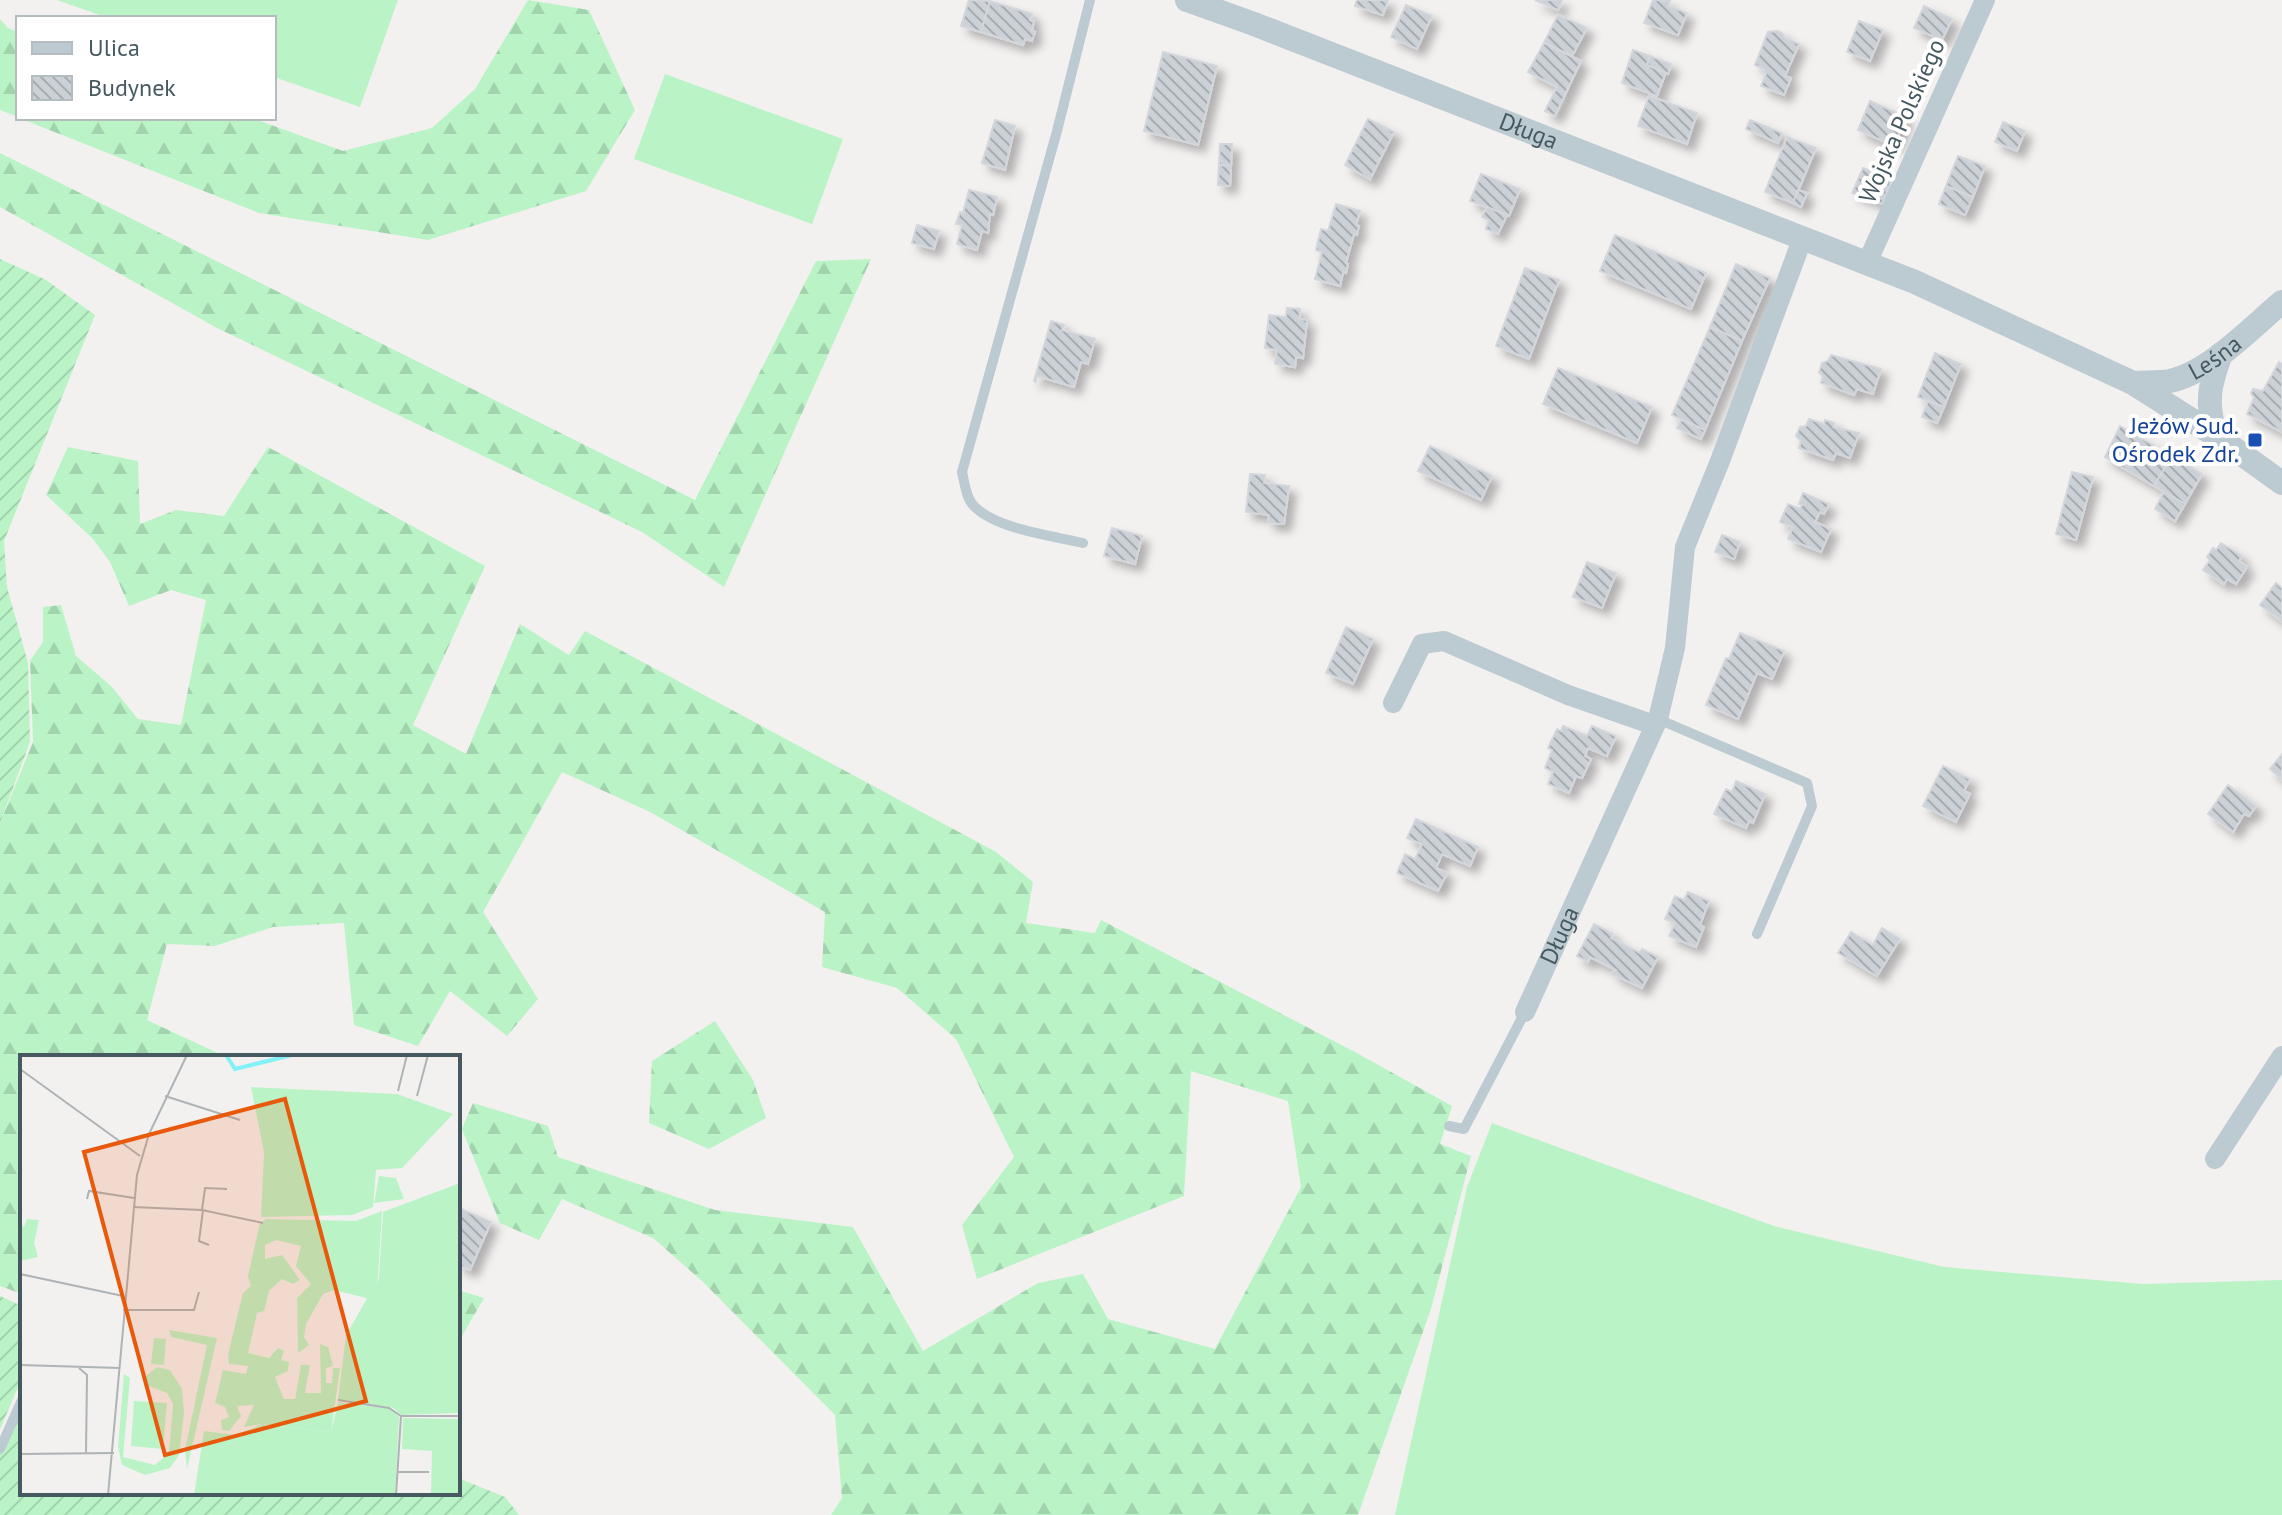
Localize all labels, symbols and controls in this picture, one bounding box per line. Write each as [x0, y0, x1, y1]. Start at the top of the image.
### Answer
legend [16, 16, 276, 120]
text: Ulica [88, 32, 140, 63]
street label: Wojska Polskiego [1852, 34, 1952, 208]
text: Budynek [88, 72, 176, 103]
street label: Długa [1495, 105, 1563, 156]
street label: Leśna [2183, 328, 2248, 387]
place label: Jeżów Sud. Ośrodek Zdr. [2112, 410, 2239, 469]
marker: Jeżów Sud. Ośrodek Zdr. [2246, 431, 2264, 449]
street label: Długa [1533, 901, 1586, 969]
inset map [20, 1055, 460, 1495]

